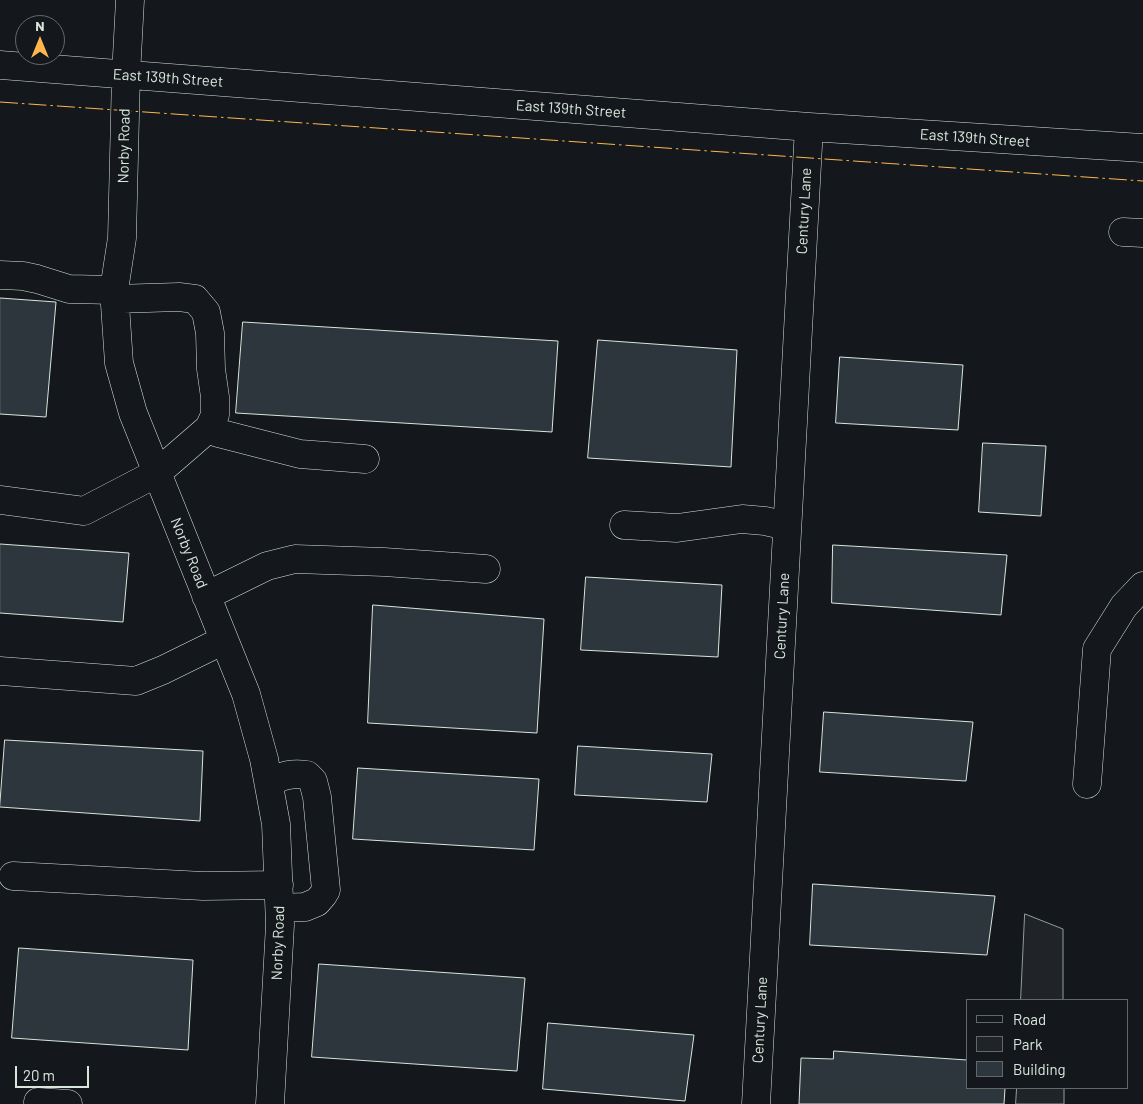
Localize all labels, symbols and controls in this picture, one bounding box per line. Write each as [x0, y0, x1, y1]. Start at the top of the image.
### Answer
north arrow [15, 15, 65, 65]
text: N [35, 17, 45, 34]
street label: East 139th Street [112, 65, 224, 91]
street label: East 139th Street [515, 96, 627, 122]
street label: Norby Road [114, 108, 134, 184]
street label: East 139th Street [919, 125, 1031, 151]
street label: Century Lane [793, 167, 815, 255]
street label: Norby Road [167, 515, 211, 591]
street label: Century Lane [771, 572, 793, 660]
street label: Norby Road [268, 905, 288, 981]
street label: Century Lane [749, 976, 771, 1064]
legend [966, 999, 1128, 1089]
text: Road [1013, 1010, 1046, 1028]
text: Park [1013, 1035, 1042, 1053]
scale bar [18, 1056, 91, 1088]
text: Building [1013, 1060, 1066, 1078]
text: 20 m [23, 1066, 55, 1084]

